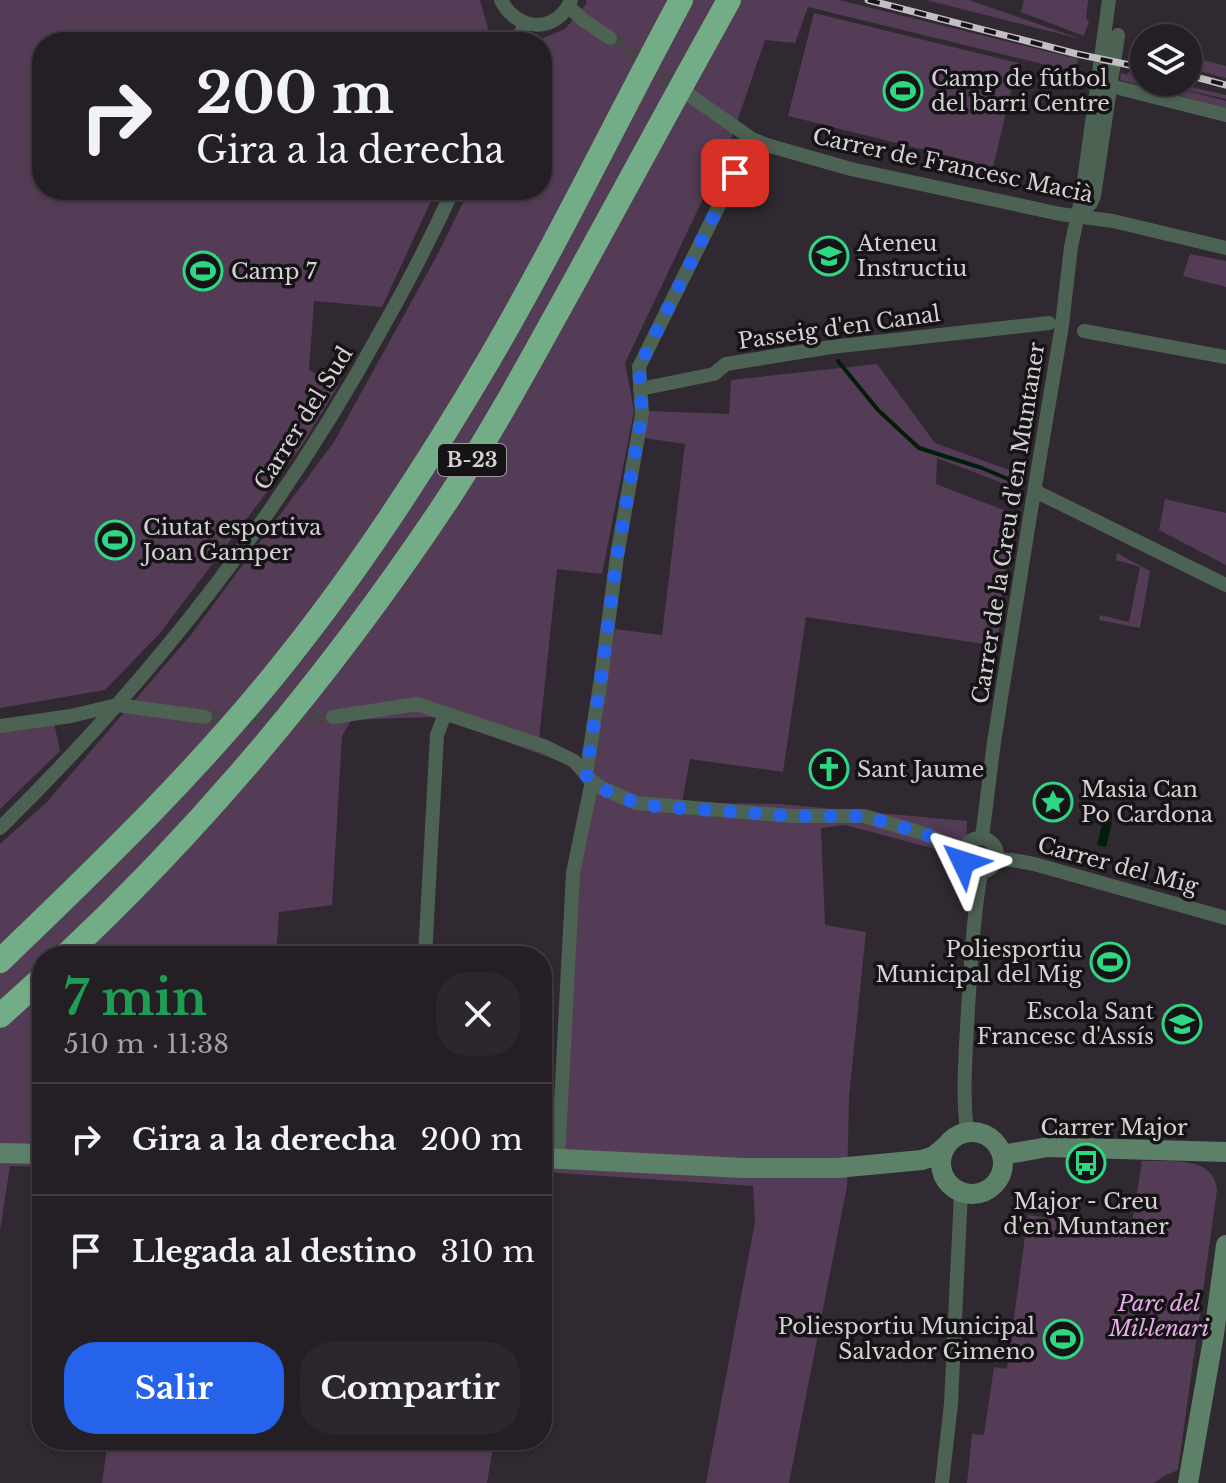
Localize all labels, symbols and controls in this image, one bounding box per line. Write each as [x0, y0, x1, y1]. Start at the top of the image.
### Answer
map controls [1130, 24, 1202, 96]
button: layers [1130, 24, 1202, 96]
text: 200 m [196, 59, 394, 128]
icon: right [64, 64, 168, 168]
place label: Camp de fútbol del barri Centre [931, 65, 1110, 117]
sports icon: Camp de fútbol del barri Centre [882, 70, 924, 112]
street label: Carrer de Francesc Macià [810, 123, 1096, 209]
text: Gira a la derecha [196, 128, 504, 173]
pin [701, 139, 769, 207]
icon: arrive [713, 151, 757, 195]
place label: Ateneu Instructiu [856, 230, 967, 282]
school or university icon: Ateneu Instructiu [808, 235, 850, 277]
sports icon: Camp 7 [182, 250, 224, 292]
place label: Camp 7 [231, 258, 318, 285]
street label: Passeig d'en Canal [736, 300, 942, 355]
street label: Carrer de la Creu d'en Muntaner [967, 340, 1050, 706]
street label: Carrer del Sud [248, 341, 358, 495]
road number: B-23 [438, 444, 506, 476]
place label: Ciutat esportiva Joan Gamper [140, 514, 322, 566]
sports icon: Ciutat esportiva Joan Gamper [94, 519, 136, 561]
church icon: Sant Jaume [808, 748, 850, 790]
place label: Sant Jaume [857, 756, 984, 783]
place label: Masia Can Po Cardona [1081, 776, 1214, 828]
place icon: Masia Can Po Cardona [1032, 781, 1074, 823]
position arrow [921, 820, 1005, 904]
street label: Carrer del Mig [1035, 831, 1202, 900]
place label: Poliesportiu Municipal del Mig [876, 936, 1083, 988]
sports icon: Poliesportiu Municipal del Mig [1089, 941, 1131, 983]
text: 7 min [64, 968, 207, 1028]
button: close [436, 972, 520, 1056]
place label: Escola Sant Francesc d'Assís [977, 998, 1155, 1050]
school or university icon: Escola Sant Francesc d'Assís [1161, 1003, 1203, 1045]
text: 510 m · 11:38 [64, 1028, 229, 1060]
street label: Carrer Major [1040, 1114, 1188, 1141]
icon: right [64, 1117, 108, 1161]
text: Gira a la derecha [132, 1121, 397, 1158]
text: 200 m [421, 1121, 523, 1158]
bus stop icon: Major - Creu d'en Muntaner [1065, 1142, 1107, 1184]
place label: Major - Creu d'en Muntaner [1003, 1188, 1169, 1240]
icon: arrive [64, 1229, 108, 1273]
text: Llegada al destino [132, 1233, 417, 1270]
text: 310 m [441, 1233, 535, 1270]
park label: Parc del Mil·lenari [1108, 1290, 1209, 1342]
place label: Poliesportiu Municipal Salvador Gimeno [778, 1313, 1035, 1365]
sports icon: Poliesportiu Municipal Salvador Gimeno [1042, 1318, 1084, 1360]
button: Salir [64, 1342, 284, 1434]
button: Compartir [300, 1342, 520, 1434]

